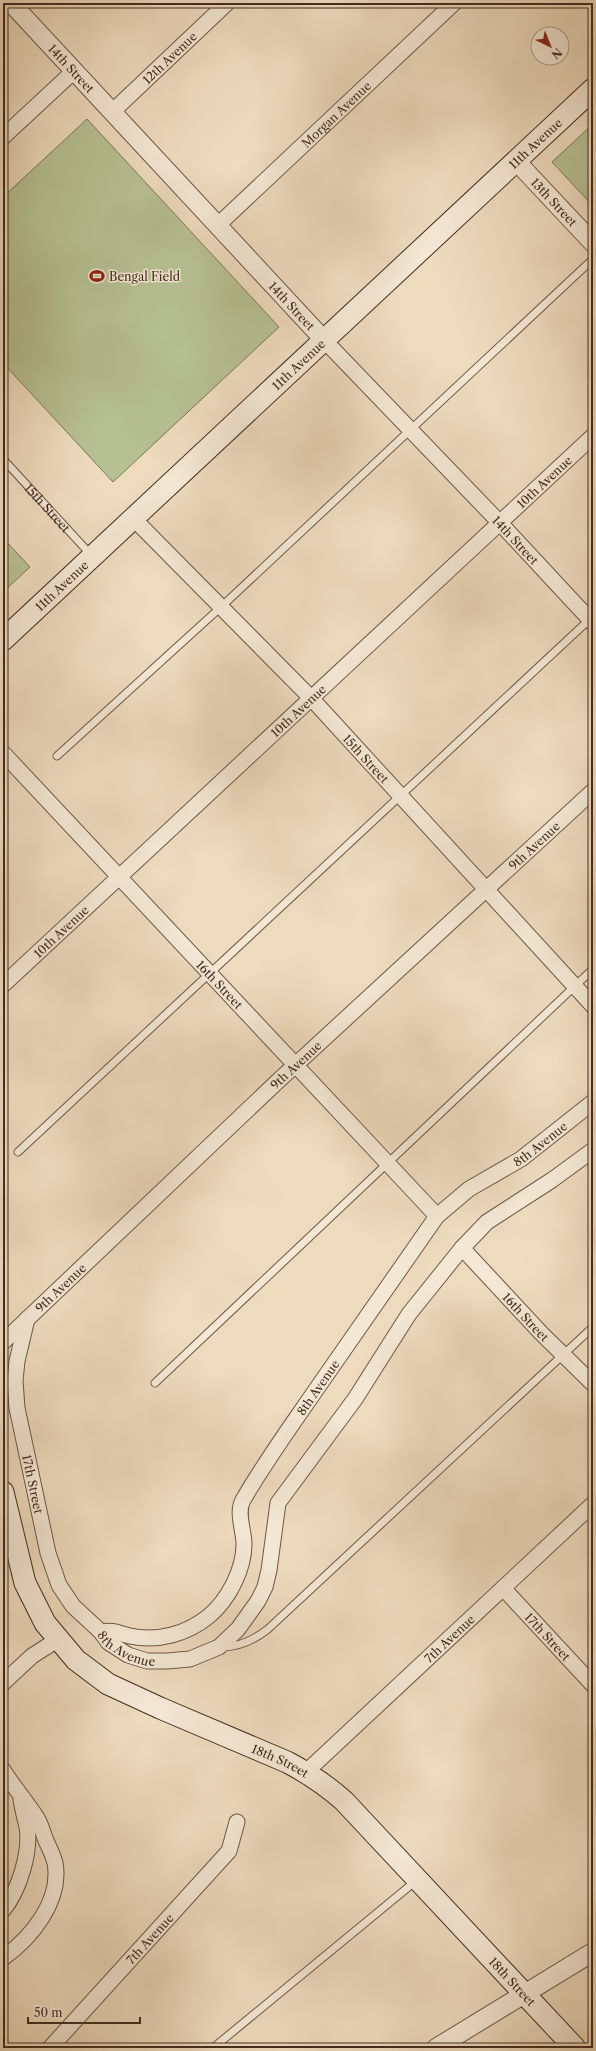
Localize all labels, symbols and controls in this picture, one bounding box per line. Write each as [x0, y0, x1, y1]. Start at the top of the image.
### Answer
north arrow [530, 26, 570, 66]
street label: 12th Avenue [139, 28, 200, 87]
street label: 14th Street [45, 41, 98, 96]
text: N [548, 45, 565, 62]
street label: Morgan Avenue [298, 78, 374, 150]
street label: 11th Avenue [505, 114, 565, 172]
street label: 13th Street [528, 175, 581, 230]
sports icon: Bengal Field [88, 267, 106, 285]
place label: Bengal Field [109, 269, 181, 284]
street label: 14th Street [266, 278, 319, 334]
street label: 11th Avenue [269, 336, 328, 393]
street label: 10th Avenue [513, 452, 575, 511]
street label: 15th Street [22, 480, 74, 536]
street label: 14th Street [489, 512, 543, 568]
street label: 11th Avenue [32, 557, 91, 614]
street label: 10th Avenue [267, 681, 329, 740]
street label: 15th Street [340, 731, 393, 786]
street label: 9th Avenue [505, 818, 563, 873]
street label: 10th Avenue [30, 902, 92, 960]
street label: 16th Street [193, 957, 247, 1012]
street label: 9th Avenue [267, 1037, 324, 1092]
street label: 8th Avenue [510, 1118, 570, 1169]
street label: 9th Avenue [32, 1260, 89, 1315]
street label: 16th Street [500, 1289, 553, 1345]
street label: 8th Avenue [293, 1356, 342, 1418]
street label: 17th Street [20, 1453, 47, 1516]
street label: 17th Street [522, 1609, 574, 1664]
street label: 7th Avenue [421, 1611, 478, 1665]
street label: 8th Avenue [95, 1628, 156, 1669]
street label: 18th Street [250, 1740, 312, 1781]
street label: 7th Avenue [123, 1910, 176, 1967]
street label: 18th Street [486, 1954, 540, 2009]
scale bar [28, 1999, 140, 2025]
text: 50 m [34, 2005, 63, 2020]

